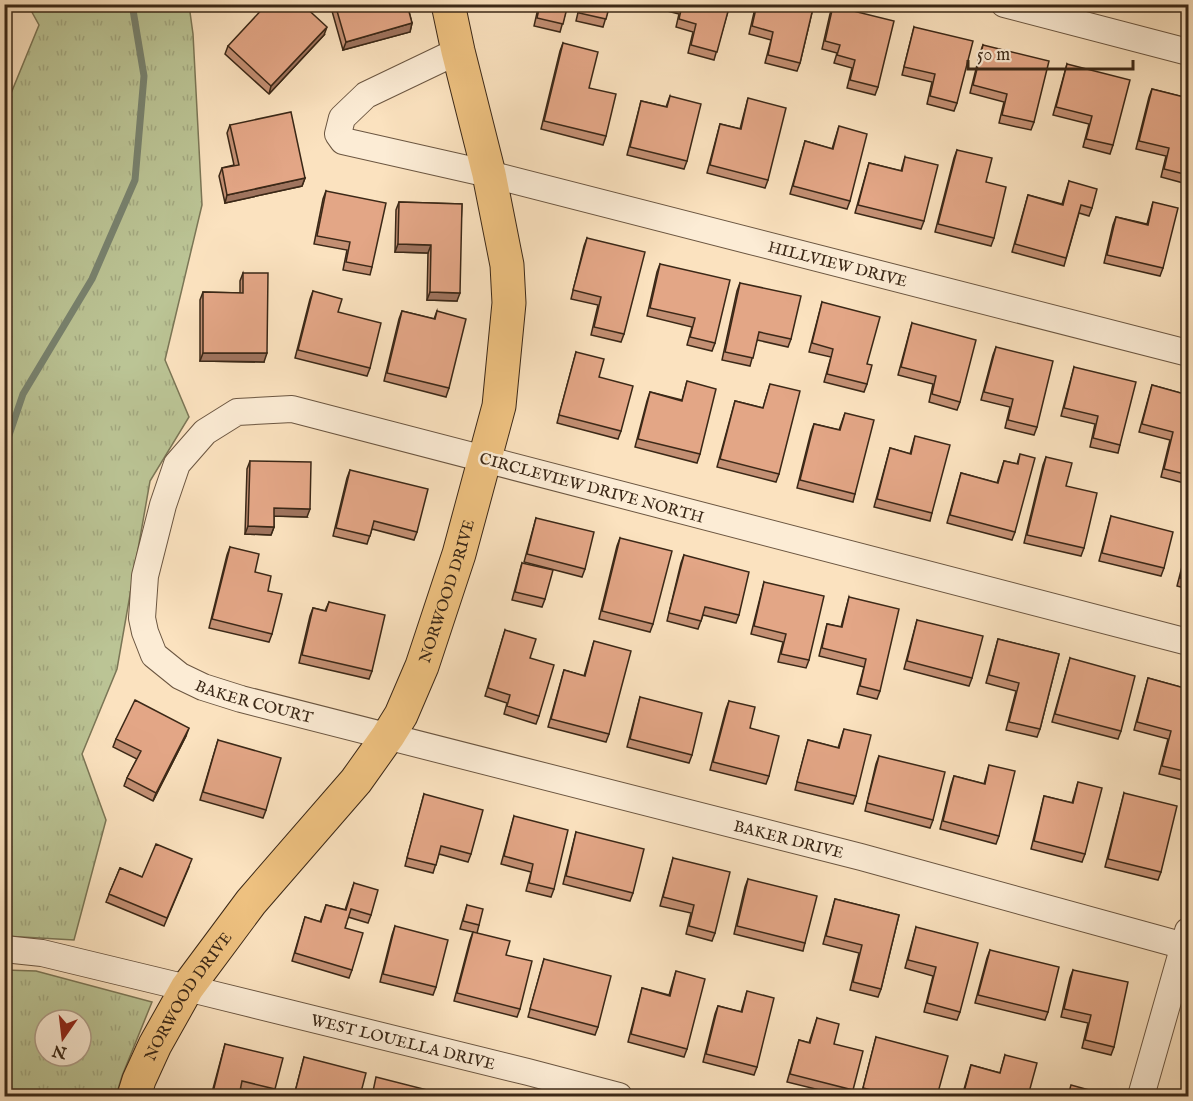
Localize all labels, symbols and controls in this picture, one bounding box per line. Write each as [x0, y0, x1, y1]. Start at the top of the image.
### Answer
scale bar [968, 33, 1133, 71]
text: 50 m [977, 44, 1010, 67]
street label: HILLVIEW DRIVE [765, 238, 909, 293]
street label: CIRCLEVIEW DRIVE NORTH [477, 449, 706, 529]
street label: NORWOOD DRIVE [416, 518, 480, 666]
street label: BAKER COURT [191, 677, 315, 729]
street label: BAKER DRIVE [731, 817, 846, 864]
street label: NORWOOD DRIVE [141, 929, 237, 1064]
north arrow [33, 1008, 93, 1068]
street label: WEST LOUELLA DRIVE [309, 1011, 497, 1076]
text: N [51, 1039, 70, 1062]

